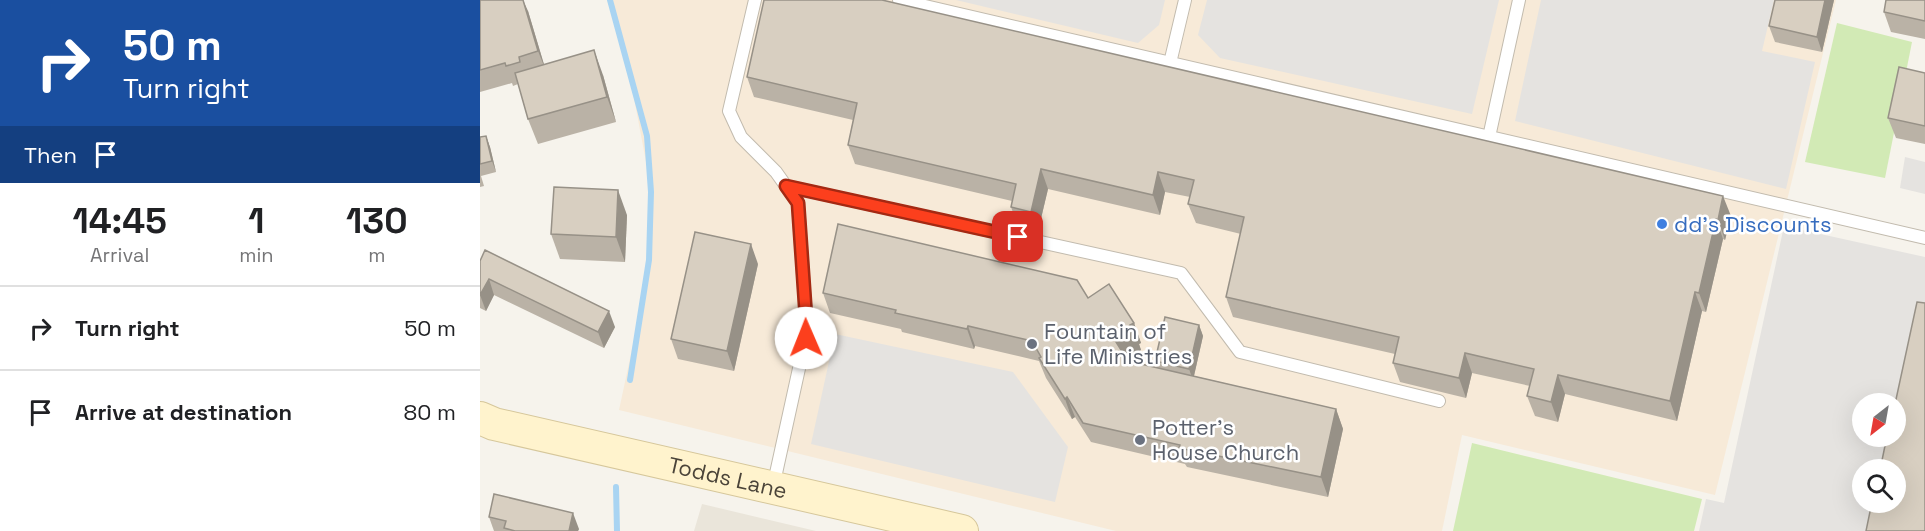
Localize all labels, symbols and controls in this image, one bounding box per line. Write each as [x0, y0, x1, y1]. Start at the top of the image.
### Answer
text: 50 m [123, 19, 222, 72]
icon: right [24, 24, 102, 102]
text: Turn right [123, 71, 250, 106]
icon: arrive [89, 138, 122, 171]
text: Then [24, 141, 77, 169]
text: 14:45 [72, 198, 167, 244]
text: 1 [248, 198, 265, 244]
text: 130 [346, 198, 408, 244]
place label: dd's Discounts [1674, 210, 1832, 238]
pin [992, 211, 1043, 262]
marker: dd's Discounts [1655, 217, 1669, 231]
icon: arrive [1001, 220, 1034, 253]
text: Arrival [90, 242, 149, 268]
text: min [239, 242, 274, 268]
text: m [368, 242, 385, 268]
position arrow [774, 306, 838, 370]
icon: right [24, 312, 57, 345]
text: Turn right [75, 314, 180, 342]
text: 50 m [404, 314, 456, 342]
place label: Fountain of Life Ministries [1044, 317, 1192, 370]
marker: Fountain of Life Ministries [1025, 337, 1039, 351]
north arrow [1852, 393, 1906, 447]
map controls [1852, 393, 1906, 513]
icon: arrive [24, 396, 57, 429]
text: Arrive at destination [75, 398, 292, 426]
text: 80 m [404, 398, 456, 426]
place label: Potter’s House Church [1152, 413, 1299, 466]
marker: Potter’s House Church [1133, 433, 1147, 447]
street label: Todds Lane [666, 450, 790, 505]
button: search [1852, 459, 1906, 513]

